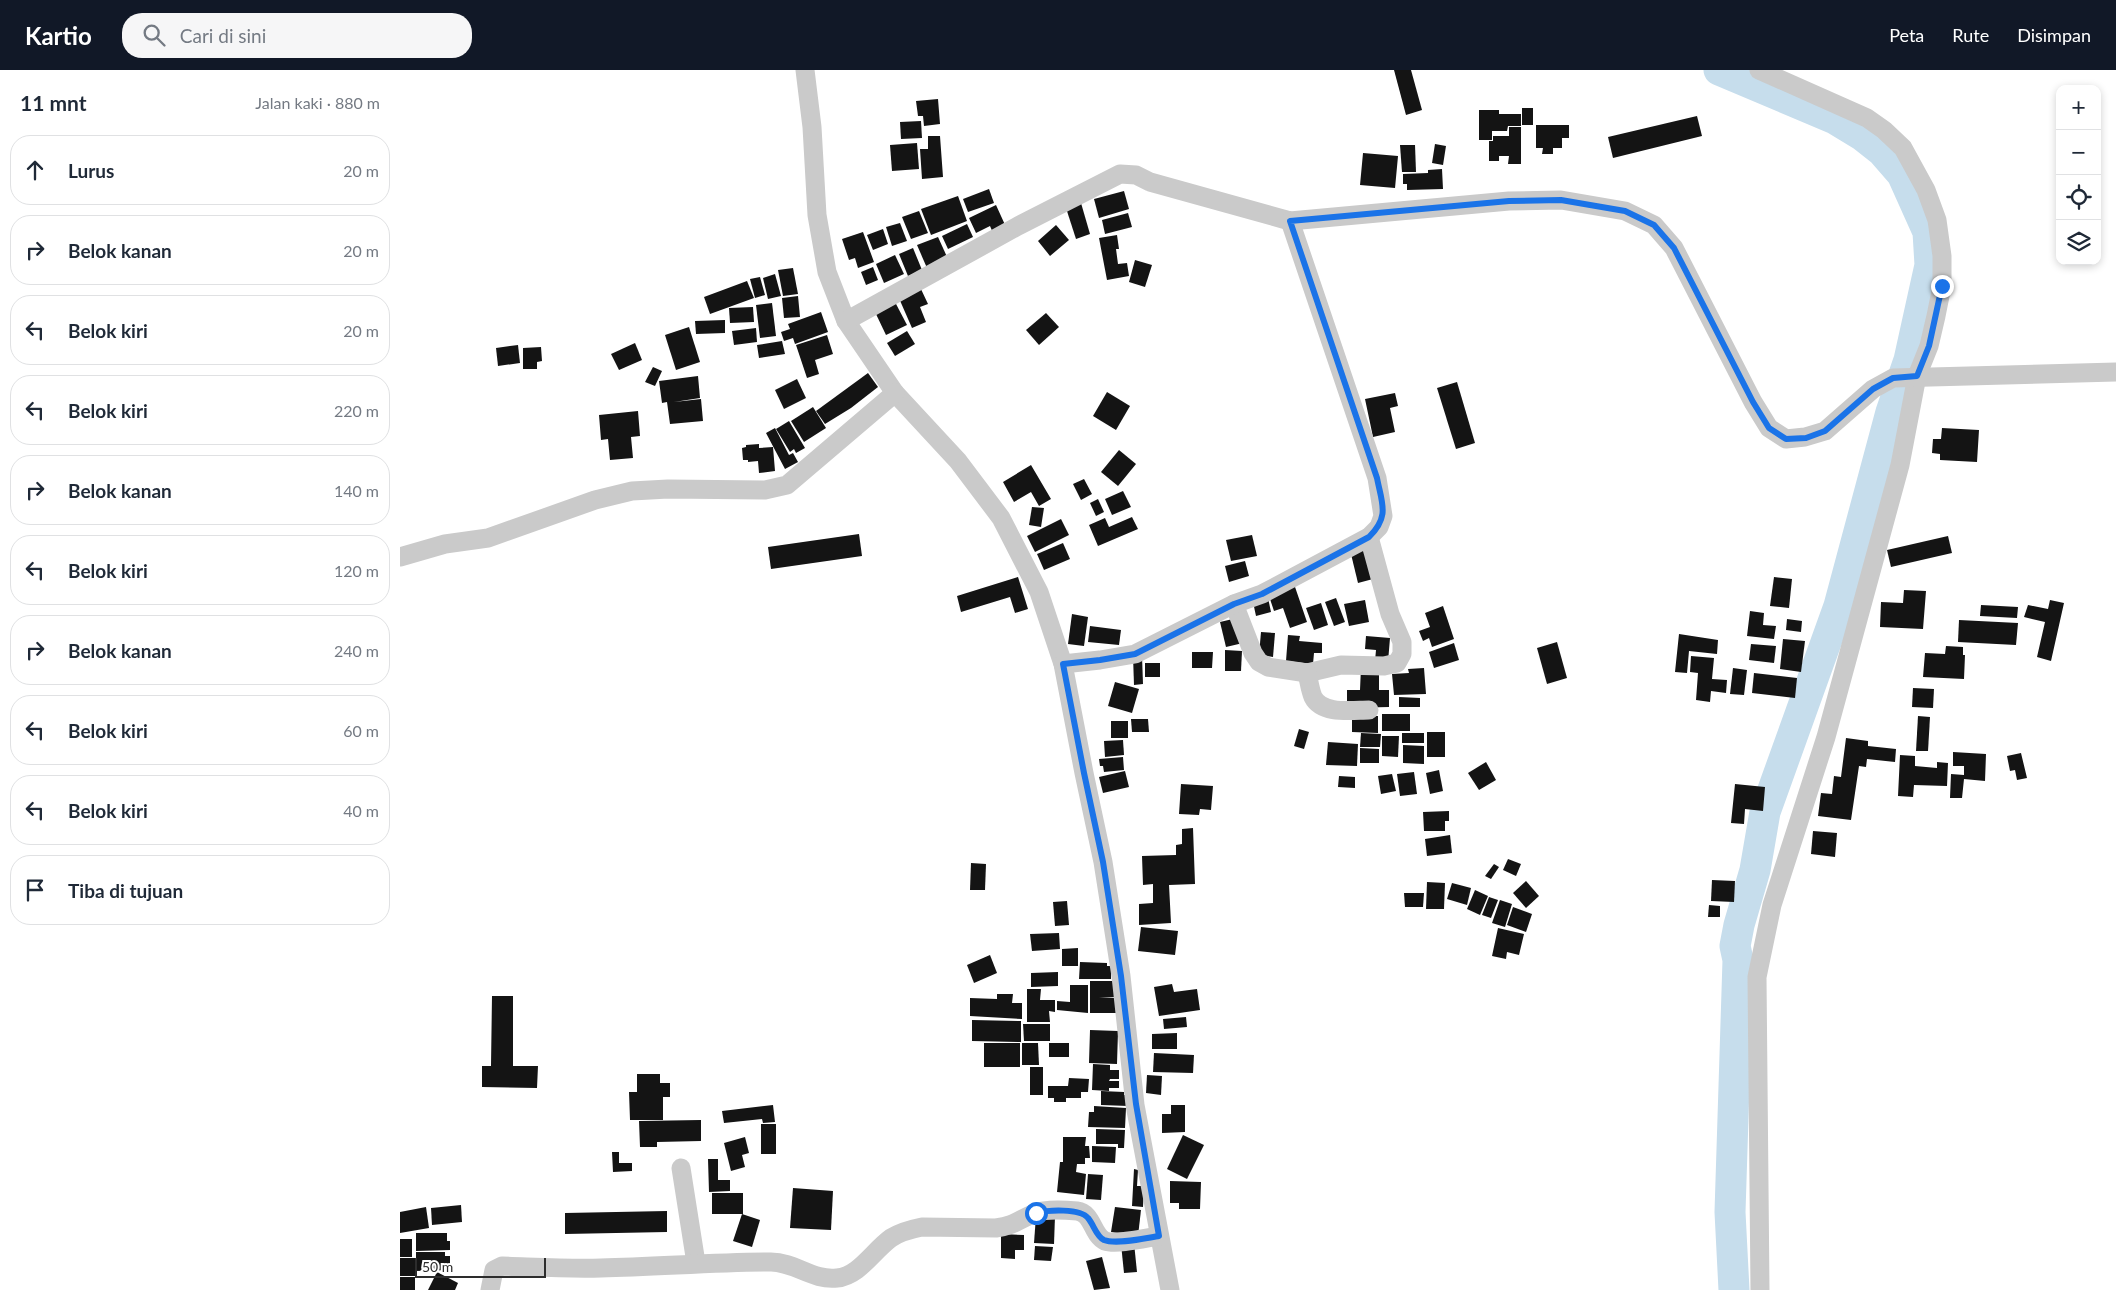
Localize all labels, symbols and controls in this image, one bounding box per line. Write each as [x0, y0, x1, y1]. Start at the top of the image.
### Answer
search box [122, 13, 472, 58]
text: Kartio [25, 21, 92, 50]
icon: search [140, 21, 168, 49]
text: Cari di sini [180, 24, 266, 47]
text: Peta [1889, 24, 1924, 46]
text: Rute [1952, 24, 1989, 46]
text: Disimpan [2017, 24, 2091, 46]
map controls [2056, 85, 2101, 265]
button: + [2056, 85, 2101, 130]
text: 11 mnt [20, 90, 87, 115]
text: Jalan kaki · 880 m [255, 93, 380, 112]
button: − [2056, 130, 2101, 175]
icon: ahead [21, 156, 49, 184]
text: Lurus [68, 159, 114, 182]
text: 20 m [343, 161, 379, 180]
button: locate [2056, 175, 2101, 220]
button: layers [2056, 220, 2101, 265]
icon: right [21, 236, 49, 264]
text: Belok kanan [68, 239, 172, 262]
text: 20 m [343, 241, 379, 260]
route end [1931, 275, 1954, 298]
icon: left [21, 316, 49, 344]
text: Belok kiri [68, 319, 148, 342]
text: 20 m [343, 321, 379, 340]
icon: left [21, 396, 49, 424]
text: Belok kiri [68, 399, 148, 422]
text: 220 m [334, 401, 379, 420]
icon: right [21, 476, 49, 504]
text: Belok kanan [68, 479, 172, 502]
text: 140 m [334, 481, 379, 500]
icon: left [21, 556, 49, 584]
text: Belok kiri [68, 559, 148, 582]
text: 120 m [334, 561, 379, 580]
icon: right [21, 636, 49, 664]
text: Belok kanan [68, 639, 172, 662]
text: 240 m [334, 641, 379, 660]
icon: left [21, 716, 49, 744]
text: Belok kiri [68, 719, 148, 742]
text: 60 m [343, 721, 379, 740]
icon: left [21, 796, 49, 824]
text: Belok kiri [68, 799, 148, 822]
text: 40 m [343, 801, 379, 820]
icon: arrive [21, 876, 49, 904]
text: Tiba di tujuan [68, 879, 183, 902]
route start [1025, 1202, 1048, 1225]
scale bar [415, 1255, 546, 1278]
text: 50 m [422, 1258, 453, 1275]

